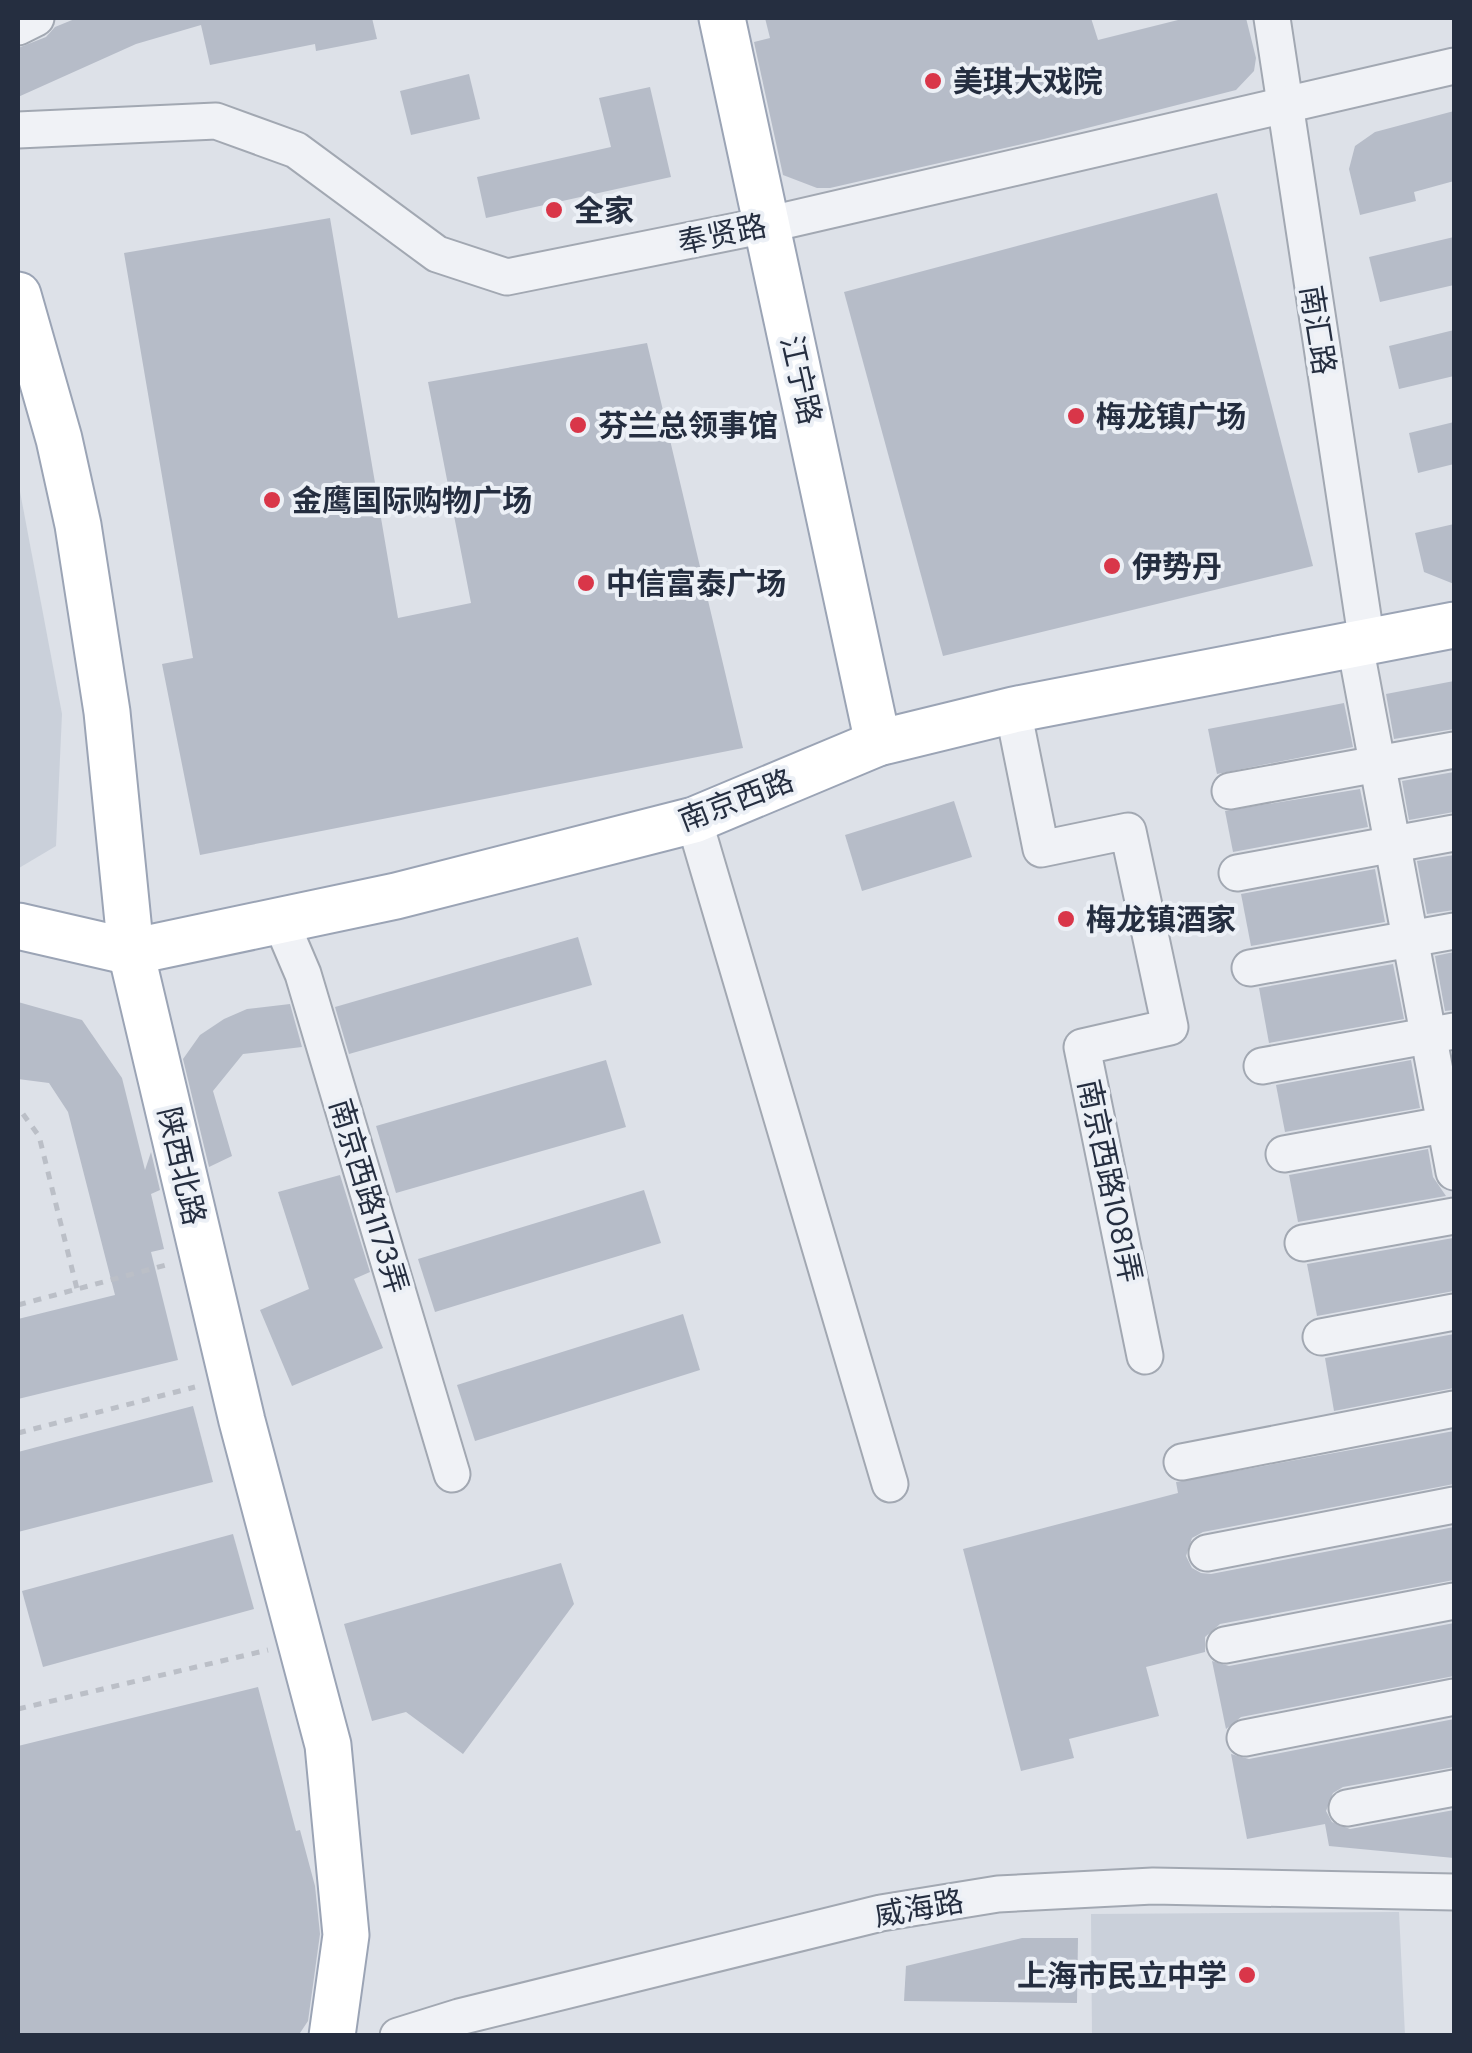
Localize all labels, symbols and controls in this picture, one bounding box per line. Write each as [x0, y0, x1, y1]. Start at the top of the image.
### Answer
place label: 美琪大戏院 [953, 62, 1103, 101]
marker: 美琪大戏院 [922, 70, 944, 92]
place label: 全家 [574, 191, 634, 230]
marker: 全家 [543, 199, 565, 221]
street label: 奉贤路 [674, 206, 770, 262]
street label: 南汇路 [1292, 283, 1344, 377]
street label: 江宁路 [772, 332, 830, 428]
place label: 梅龙镇广场 [1096, 397, 1246, 436]
marker: 梅龙镇广场 [1065, 405, 1087, 427]
place label: 芬兰总领事馆 [598, 406, 778, 445]
marker: 芬兰总领事馆 [567, 414, 589, 436]
place label: 金鹰国际购物广场 [292, 481, 532, 520]
marker: 金鹰国际购物广场 [261, 489, 283, 511]
place label: 伊势丹 [1132, 547, 1222, 586]
marker: 伊势丹 [1101, 555, 1123, 577]
place label: 中信富泰广场 [606, 564, 786, 603]
marker: 中信富泰广场 [575, 572, 597, 594]
street label: 南京西路 [673, 760, 799, 840]
place label: 梅龙镇酒家 [1086, 900, 1236, 939]
marker: 梅龙镇酒家 [1055, 908, 1077, 930]
street label: 南京西路1081弄 [1069, 1076, 1151, 1286]
street label: 南京西路1173弄 [321, 1094, 417, 1298]
street label: 陕西北路 [150, 1103, 214, 1229]
street label: 威海路 [871, 1881, 967, 1935]
place label: 上海市民立中学 [1017, 1956, 1227, 1995]
marker: 上海市民立中学 [1236, 1964, 1258, 1986]

